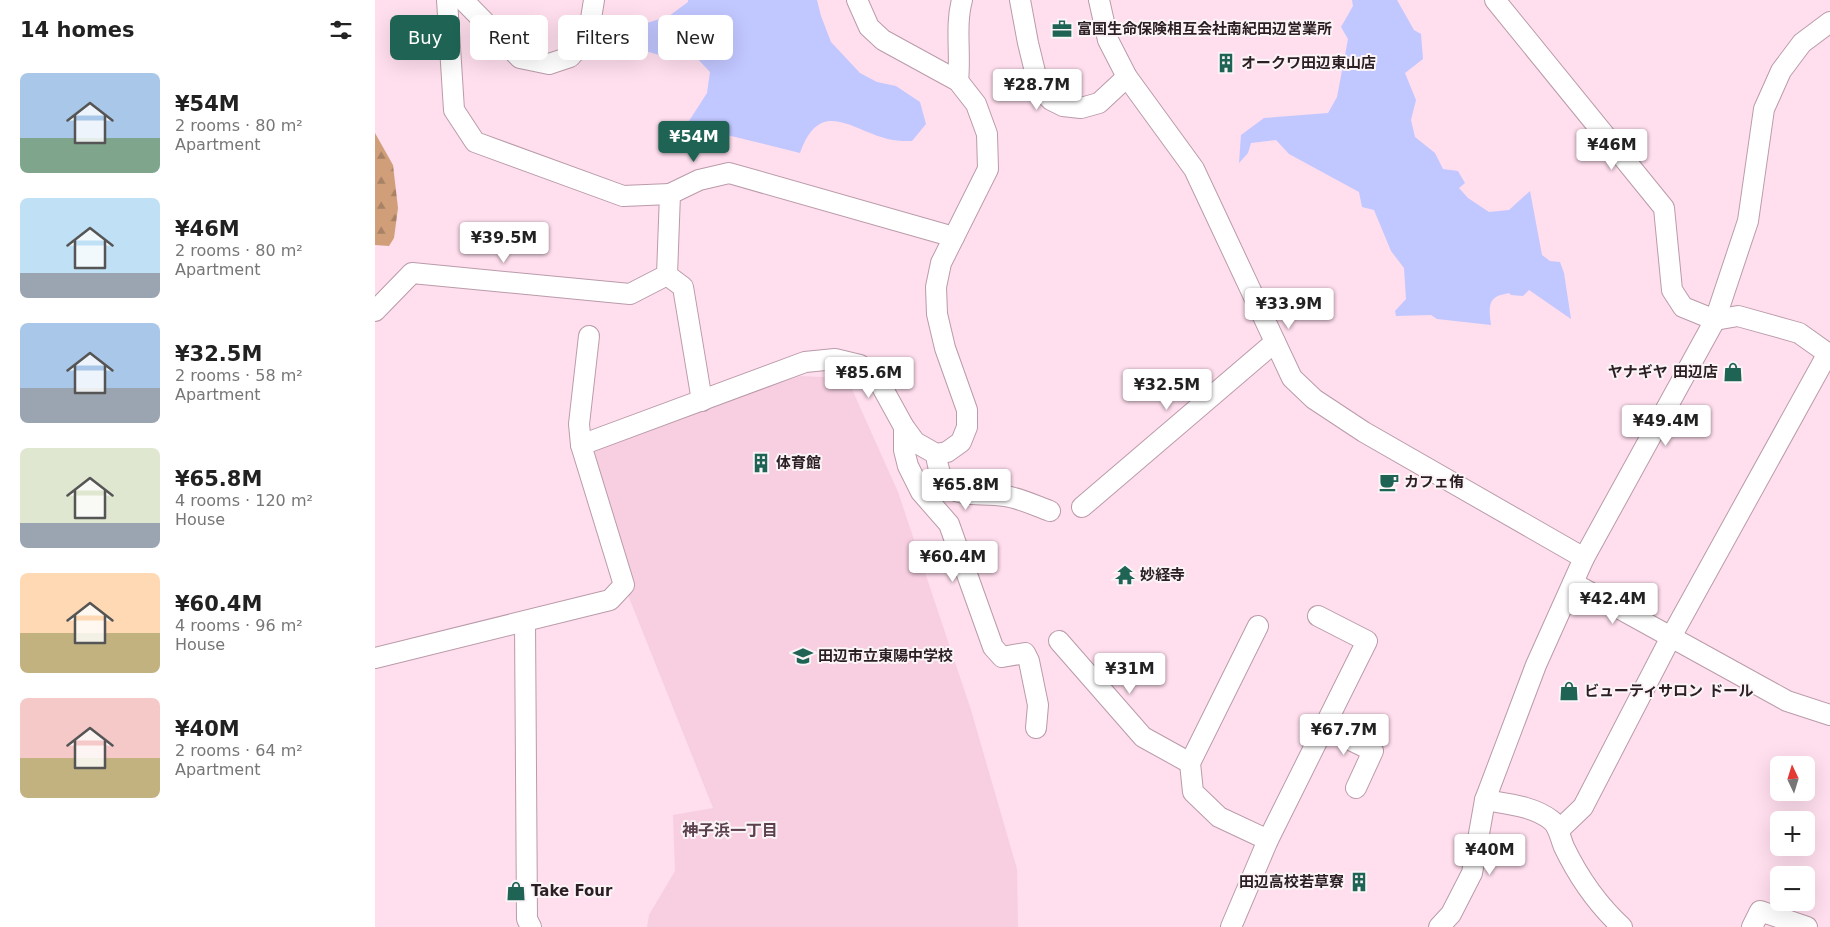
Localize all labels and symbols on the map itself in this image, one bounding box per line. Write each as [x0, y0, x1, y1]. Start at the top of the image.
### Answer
office icon: 富国生命保険相互会社南紀田辺営業所 [1051, 18, 1073, 40]
place label: 富国生命保険相互会社南紀田辺営業所 [1077, 20, 1332, 38]
building icon: オークワ田辺東山店 [1215, 52, 1237, 74]
place label: オークワ田辺東山店 [1241, 54, 1376, 72]
pin: ¥28.7M [996, 68, 1078, 111]
pin: ¥54M [664, 120, 724, 163]
pin: ¥46M [1582, 128, 1642, 171]
pin: ¥39.5M [463, 222, 545, 264]
pin: ¥33.9M [1248, 288, 1330, 330]
pin: ¥85.6M [828, 356, 910, 399]
shop icon: ヤナギヤ 田辺店 [1722, 361, 1744, 383]
place label: ヤナギヤ 田辺店 [1608, 363, 1718, 381]
pin: ¥32.5M [1126, 368, 1208, 411]
pin: ¥49.4M [1625, 404, 1707, 447]
building icon: 体育館 [750, 452, 772, 474]
place label: 体育館 [776, 454, 821, 472]
pin: ¥65.8M [925, 468, 1007, 511]
cafe icon: カフェ侑 [1378, 471, 1400, 493]
place label: カフェ侑 [1404, 473, 1464, 491]
pin: ¥60.4M [912, 540, 994, 583]
temple icon: 妙経寺 [1114, 564, 1136, 586]
place label: 妙経寺 [1140, 566, 1185, 584]
pin: ¥42.4M [1572, 582, 1654, 625]
school or university icon: 田辺市立東陽中学校 [792, 645, 814, 667]
place label: 田辺市立東陽中学校 [818, 647, 953, 665]
pin: ¥31M [1100, 652, 1160, 695]
shop icon: ビューティサロン ドール [1558, 680, 1580, 702]
place label: ビューティサロン ドール [1584, 682, 1753, 700]
pin: ¥67.7M [1303, 714, 1385, 756]
north arrow [1770, 756, 1815, 801]
district label: 神子浜一丁目 [682, 821, 778, 840]
pin: ¥40M [1460, 834, 1520, 876]
building icon: 田辺高校若草寮 [1348, 871, 1370, 893]
place label: 田辺高校若草寮 [1239, 873, 1344, 891]
shop icon: Take Four [505, 880, 527, 902]
place label: Take Four [531, 882, 613, 900]

